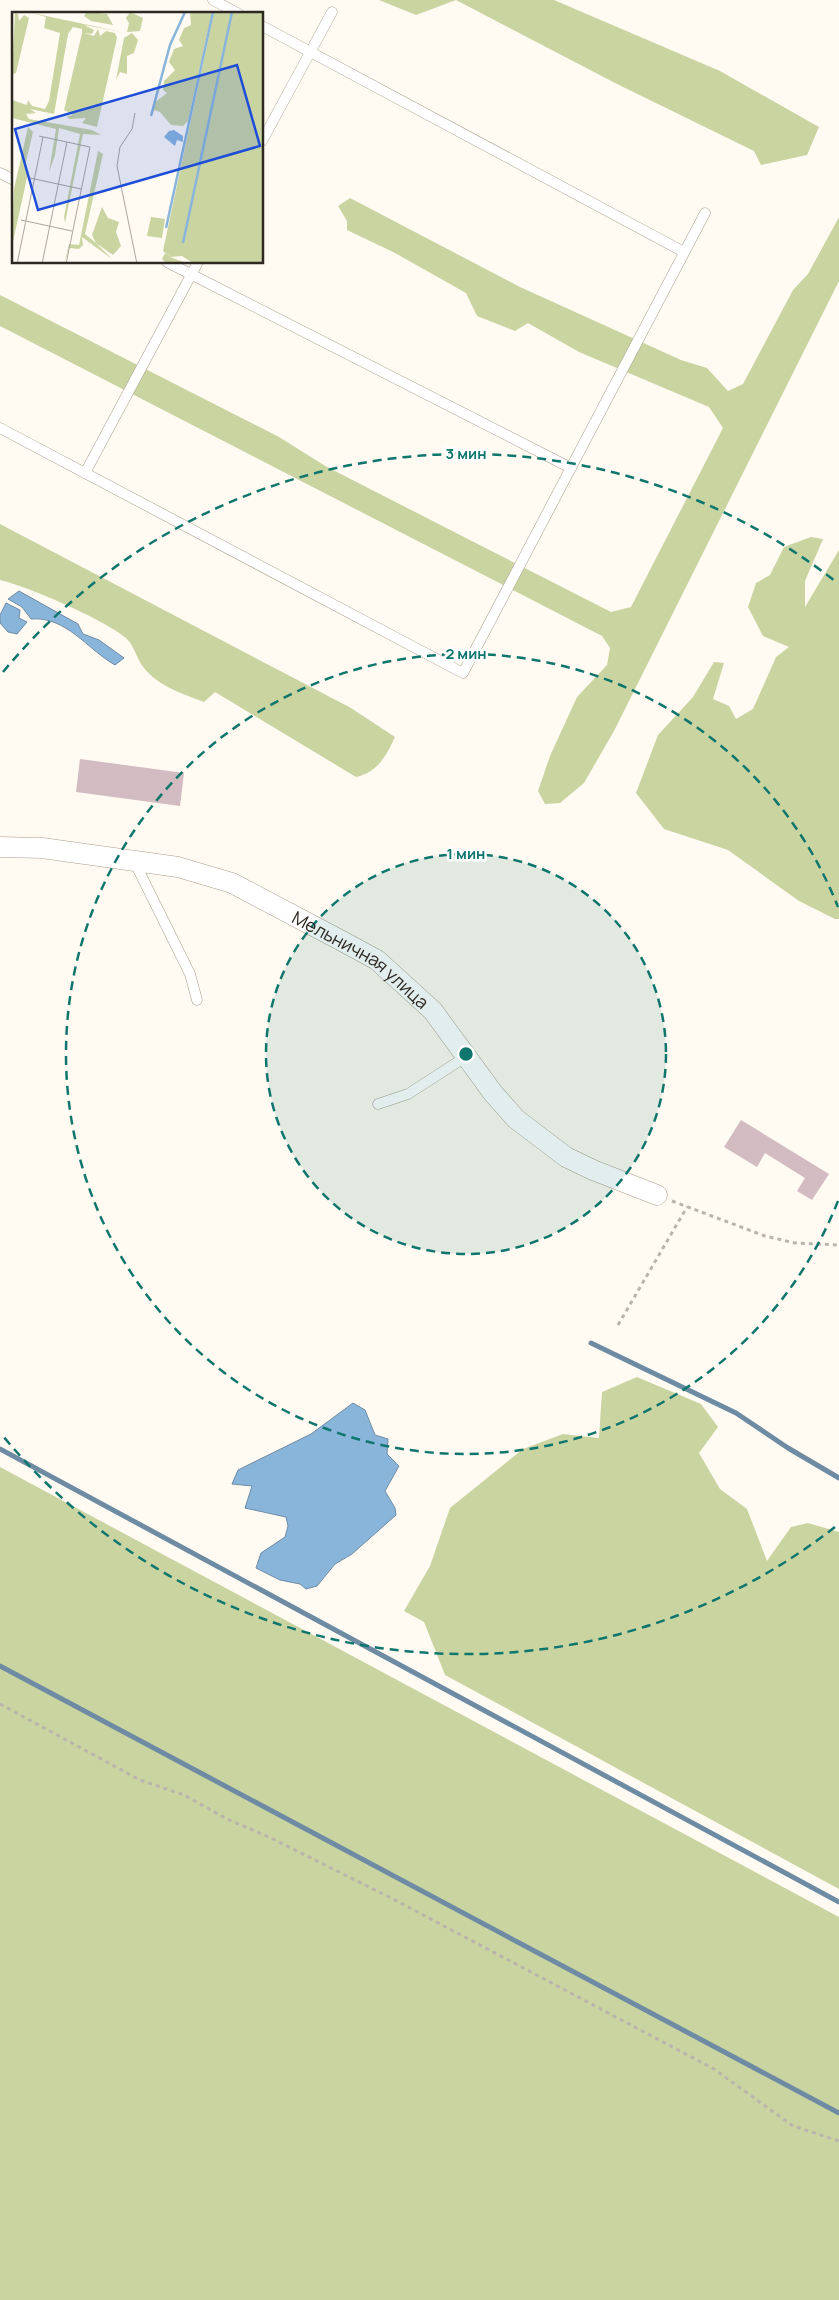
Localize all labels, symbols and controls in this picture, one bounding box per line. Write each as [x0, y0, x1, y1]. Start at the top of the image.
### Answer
inset map [12, 12, 264, 264]
text: 3 мин [445, 443, 487, 464]
text: 2 мин [445, 643, 487, 664]
text: 1 мин [447, 843, 485, 864]
street label: Мельничная улица [288, 905, 434, 1014]
centre of rings [457, 1045, 475, 1063]

